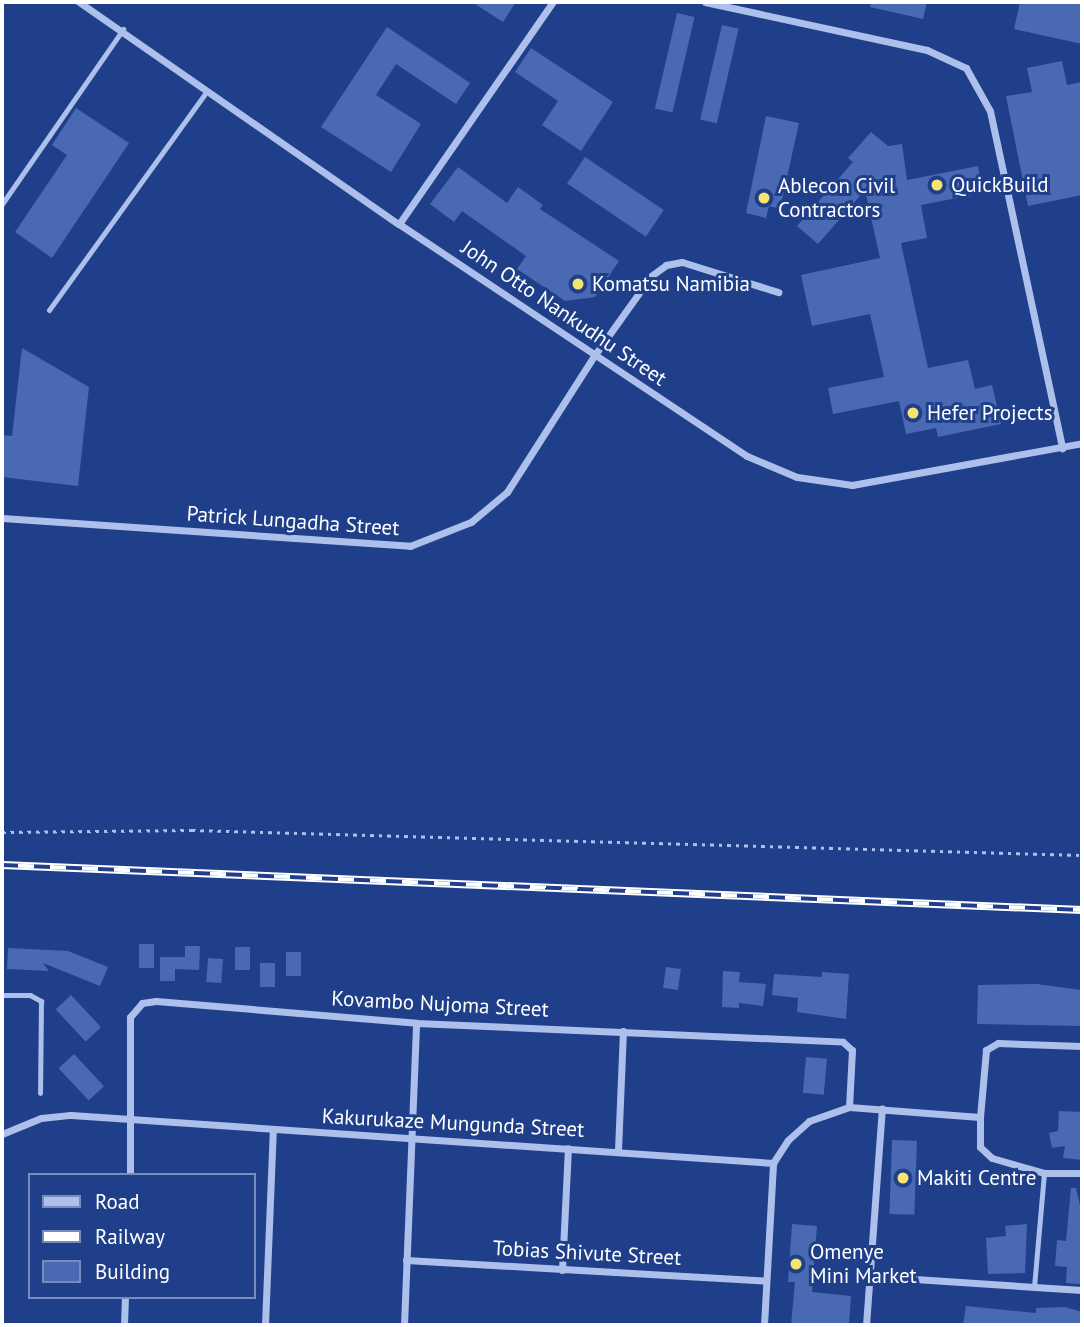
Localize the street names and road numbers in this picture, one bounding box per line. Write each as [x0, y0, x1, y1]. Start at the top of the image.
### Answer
street label: John Otto Nankudhu Street [457, 235, 671, 391]
street label: Patrick Lungadha Street [185, 501, 401, 541]
street label: Kovambo Nujoma Street [331, 986, 549, 1022]
street label: Kakurukaze Mungunda Street [321, 1104, 585, 1142]
street label: Tobias Shivute Street [492, 1235, 682, 1271]

